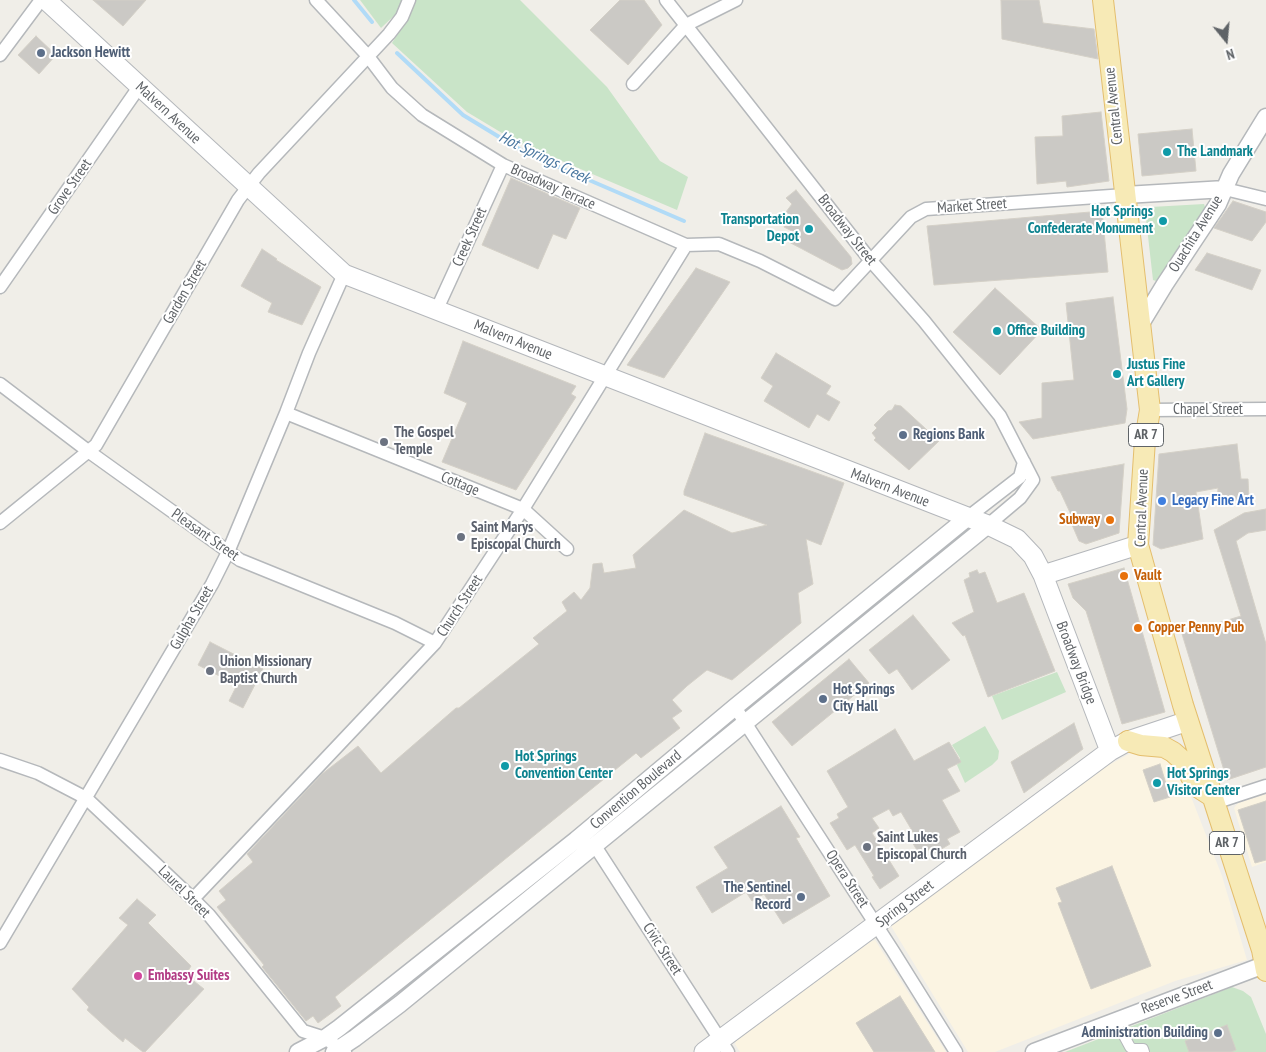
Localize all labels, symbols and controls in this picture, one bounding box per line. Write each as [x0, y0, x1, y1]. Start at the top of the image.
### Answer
north arrow [1201, 15, 1251, 65]
place label: Jackson Hewitt [51, 44, 130, 62]
text: N [1224, 45, 1237, 64]
marker: Jackson Hewitt [35, 47, 47, 59]
street label: Central Avenue [1101, 66, 1127, 146]
street label: Malvern Avenue [132, 78, 204, 148]
water label: Hot Springs Creek [496, 128, 592, 188]
place label: The Landmark [1177, 143, 1253, 161]
marker: The Landmark [1161, 146, 1173, 158]
street label: Grove Street [44, 156, 96, 218]
street label: Broadway Terrace [508, 160, 598, 214]
street label: Broadway Street [814, 191, 880, 269]
street label: Ouachita Avenue [1165, 192, 1227, 276]
street label: Market Street [937, 195, 1007, 217]
place label: Hot Springs Confederate Monument [1028, 203, 1153, 238]
street label: Creek Street [449, 205, 491, 269]
place label: Transportation Depot [721, 211, 799, 246]
marker: Hot Springs Confederate Monument [1157, 215, 1169, 227]
marker: Transportation Depot [803, 223, 815, 235]
street label: Garden Street [159, 257, 211, 327]
street label: Malvern Avenue [471, 316, 555, 364]
place label: Office Building [1007, 322, 1085, 340]
marker: Office Building [991, 325, 1003, 337]
place label: Justus Fine Art Gallery [1127, 356, 1185, 391]
marker: Justus Fine Art Gallery [1111, 368, 1123, 380]
street label: Chapel Street [1173, 401, 1243, 419]
place label: The Gospel Temple [394, 424, 454, 459]
road number: AR 7 [1128, 424, 1164, 446]
place label: Regions Bank [913, 426, 985, 444]
marker: Regions Bank [897, 429, 909, 441]
marker: The Gospel Temple [378, 436, 390, 448]
street label: Malvern Avenue [848, 465, 932, 511]
street label: Cottage [438, 468, 482, 500]
street label: Central Avenue [1132, 469, 1152, 547]
place label: Legacy Fine Art [1172, 492, 1254, 510]
marker: Legacy Fine Art [1156, 495, 1168, 507]
street label: Pleasant Street [168, 505, 242, 565]
place label: Subway [1059, 511, 1100, 529]
marker: Subway [1104, 514, 1116, 526]
place label: Saint Marys Episcopal Church [471, 519, 561, 554]
marker: Saint Marys Episcopal Church [455, 531, 467, 543]
place label: Vault [1134, 567, 1162, 585]
marker: Vault [1118, 570, 1130, 582]
street label: Church Street [433, 572, 487, 640]
street label: Gulpha Street [167, 583, 217, 653]
street label: Broadway Bridge [1052, 619, 1100, 707]
place label: Copper Penny Pub [1148, 619, 1244, 637]
marker: Copper Penny Pub [1132, 622, 1144, 634]
place label: Union Missionary Baptist Church [220, 653, 312, 688]
marker: Union Missionary Baptist Church [204, 665, 216, 677]
place label: Hot Springs City Hall [833, 681, 895, 716]
marker: Hot Springs City Hall [817, 693, 829, 705]
street label: Convention Boulevard [587, 747, 685, 833]
place label: Hot Springs Convention Center [515, 748, 613, 783]
marker: Hot Springs Convention Center [499, 760, 511, 772]
place label: Hot Springs Visitor Center [1167, 765, 1240, 800]
marker: Hot Springs Visitor Center [1151, 777, 1163, 789]
place label: Saint Lukes Episcopal Church [877, 829, 967, 864]
road number: AR 7 [1210, 831, 1244, 854]
marker: Saint Lukes Episcopal Church [861, 841, 873, 853]
street label: Opera Street [822, 847, 872, 911]
street label: Laurel Street [154, 862, 214, 922]
street label: Spring Street [873, 876, 937, 932]
place label: The Sentinel Record [723, 879, 791, 914]
marker: The Sentinel Record [795, 891, 807, 903]
street label: Civic Street [638, 919, 686, 979]
place label: Embassy Suites [148, 967, 229, 985]
marker: Embassy Suites [132, 970, 144, 982]
street label: Reserve Street [1139, 976, 1215, 1018]
place label: Administration Building [1081, 1024, 1208, 1042]
marker: Administration Building [1212, 1027, 1224, 1039]

